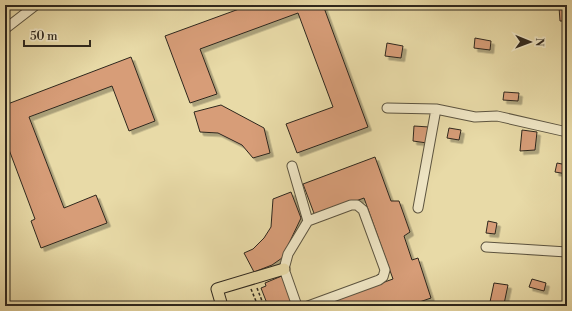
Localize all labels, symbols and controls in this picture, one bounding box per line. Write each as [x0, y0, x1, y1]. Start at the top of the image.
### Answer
scale bar [24, 22, 90, 48]
north arrow [510, 22, 550, 62]
text: 50 m [30, 29, 58, 44]
text: N [532, 38, 546, 47]

